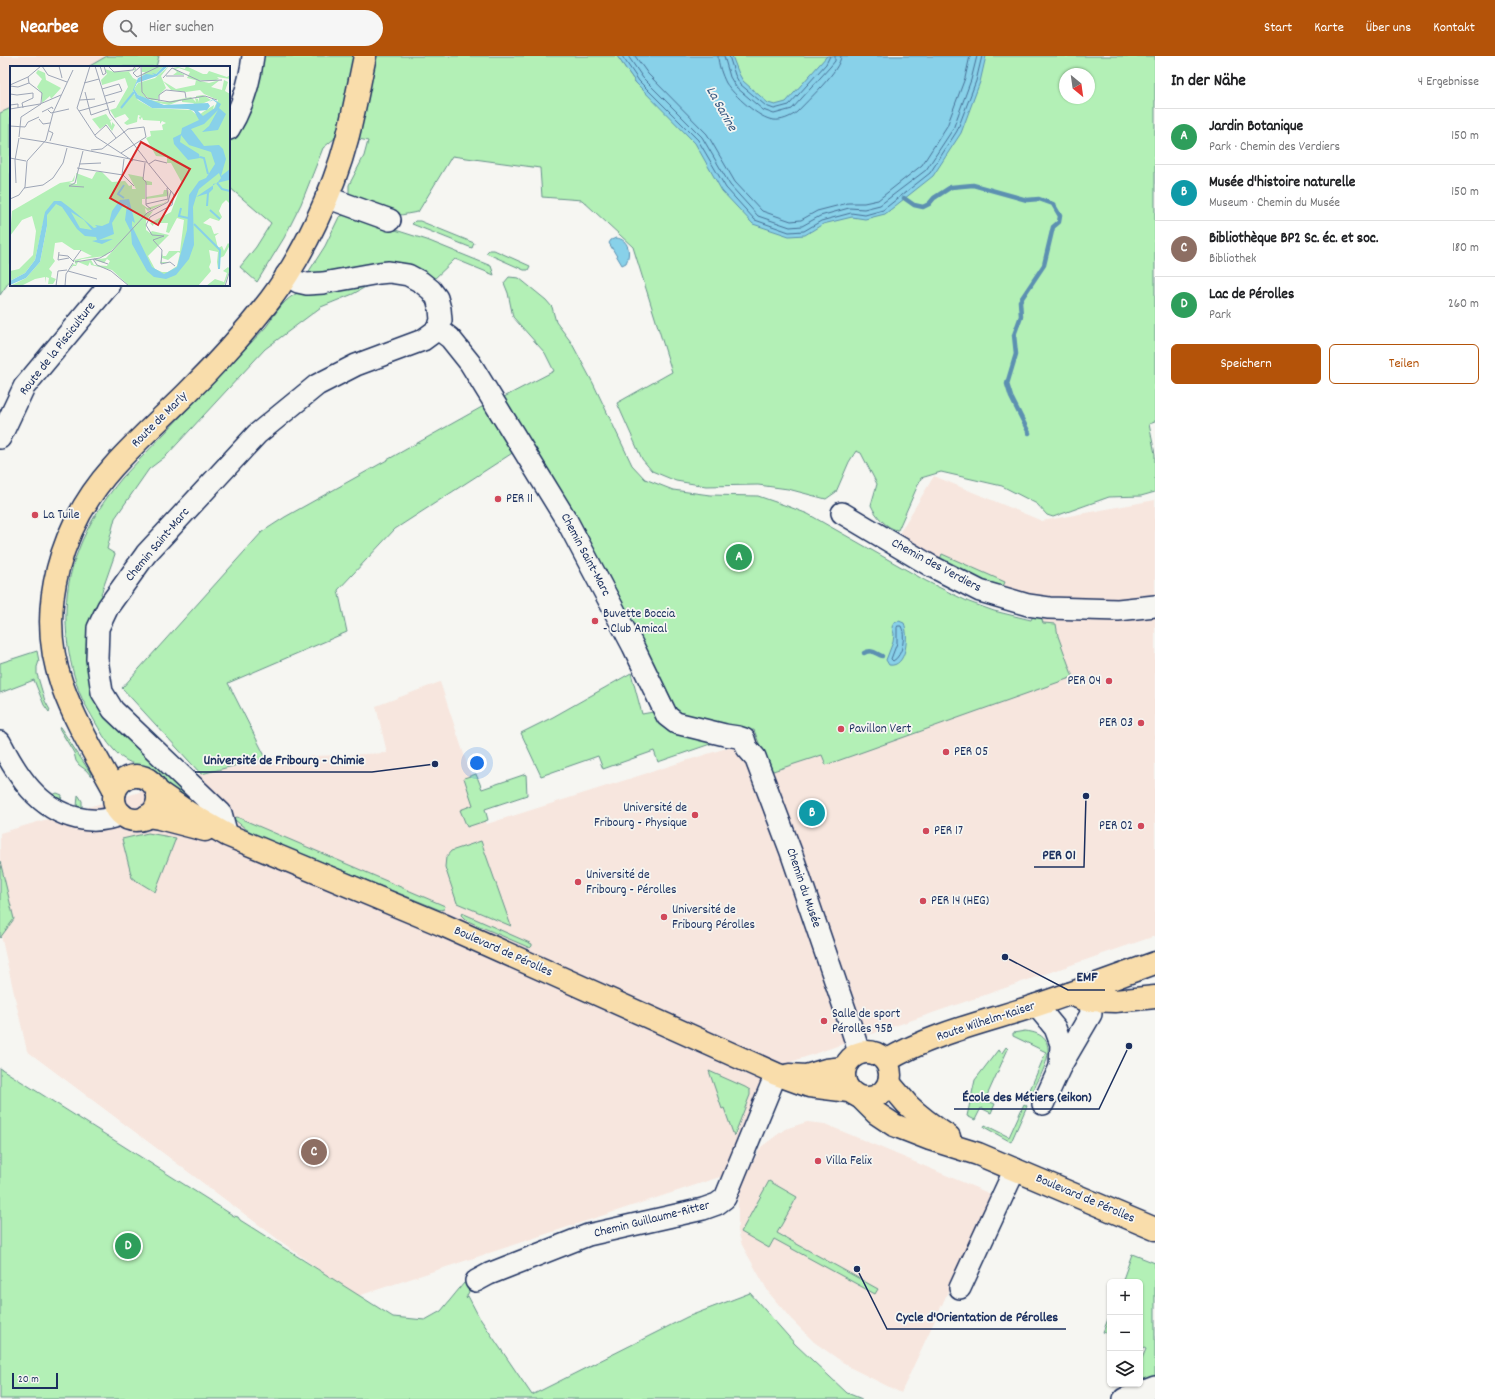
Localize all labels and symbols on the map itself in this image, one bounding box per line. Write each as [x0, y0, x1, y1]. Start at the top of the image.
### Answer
inset map [10, 66, 230, 286]
north arrow [1059, 68, 1095, 104]
water label: La Sarine [700, 83, 742, 136]
street label: Route de la Pisciculture [15, 298, 101, 400]
street label: Route de Marly [128, 387, 193, 452]
place label: PER 11 [506, 490, 533, 509]
marker: PER 11 [493, 494, 503, 504]
street label: Chemin Saint-Marc [121, 504, 195, 586]
place label: La Tuile [43, 506, 80, 525]
marker: La Tuile [30, 510, 40, 520]
street label: Chemin Saint-Marc [555, 510, 615, 600]
street label: Chemin des Verdiers [887, 534, 985, 598]
pin: A [726, 542, 752, 572]
place label: Buvette Boccia - Club Amical [603, 605, 676, 639]
marker: Buvette Boccia - Club Amical [590, 616, 600, 626]
place label: PER 04 [1067, 672, 1101, 691]
marker: PER 04 [1104, 676, 1114, 686]
place label: PER 03 [1099, 714, 1133, 733]
marker: PER 03 [1136, 718, 1146, 728]
place label: Pavillon Vert [849, 720, 912, 739]
marker: Pavillon Vert [836, 724, 846, 734]
place label: PER 05 [954, 743, 988, 762]
callout: Université de Fribourg - Chimie [195, 746, 372, 772]
marker: PER 05 [941, 747, 951, 757]
text: Université de Fribourg - Chimie [204, 751, 364, 771]
your location [467, 753, 487, 773]
pin: B [799, 798, 825, 828]
place label: Université de Fribourg - Physique [594, 799, 687, 833]
marker: Université de Fribourg - Physique [690, 810, 700, 820]
place label: PER 02 [1099, 817, 1133, 836]
marker: PER 02 [1136, 821, 1146, 831]
place label: PER 17 [934, 822, 963, 841]
marker: PER 17 [921, 826, 931, 836]
callout: PER 01 [1034, 841, 1084, 867]
street label: Chemin du Musée [780, 846, 826, 931]
text: PER 01 [1042, 846, 1076, 866]
place label: Université de Fribourg - Pérolles [586, 866, 676, 900]
marker: Université de Fribourg - Pérolles [573, 877, 583, 887]
place label: PER 14 (HEG) [931, 892, 989, 911]
marker: PER 14 (HEG) [918, 896, 928, 906]
place label: Université de Fribourg Pérolles [672, 901, 755, 935]
marker: Université de Fribourg Pérolles [659, 912, 669, 922]
street label: Boulevard de Pérolles [451, 922, 555, 982]
callout: EMF [1068, 964, 1105, 990]
text: EMF [1077, 968, 1098, 988]
street label: Route Wilhelm-Kaiser [934, 997, 1038, 1047]
place label: Salle de sport Pérolles 95B [832, 1005, 901, 1039]
marker: Salle de sport Pérolles 95B [819, 1016, 829, 1026]
callout: École des Métiers (eikon) [954, 1083, 1099, 1109]
text: École des Métiers (eikon) [962, 1088, 1092, 1108]
pin: C [301, 1137, 327, 1167]
place label: Villa Felix [826, 1152, 872, 1171]
marker: Villa Felix [813, 1156, 823, 1166]
street label: Boulevard de Pérolles [1032, 1170, 1138, 1228]
street label: Chemin Guillaume-Ritter [592, 1196, 712, 1244]
pin: D [115, 1231, 141, 1261]
callout: Cycle d'Orientation de Pérolles [887, 1303, 1066, 1329]
text: Cycle d'Orientation de Pérolles [896, 1308, 1058, 1328]
scale bar [12, 1371, 58, 1390]

